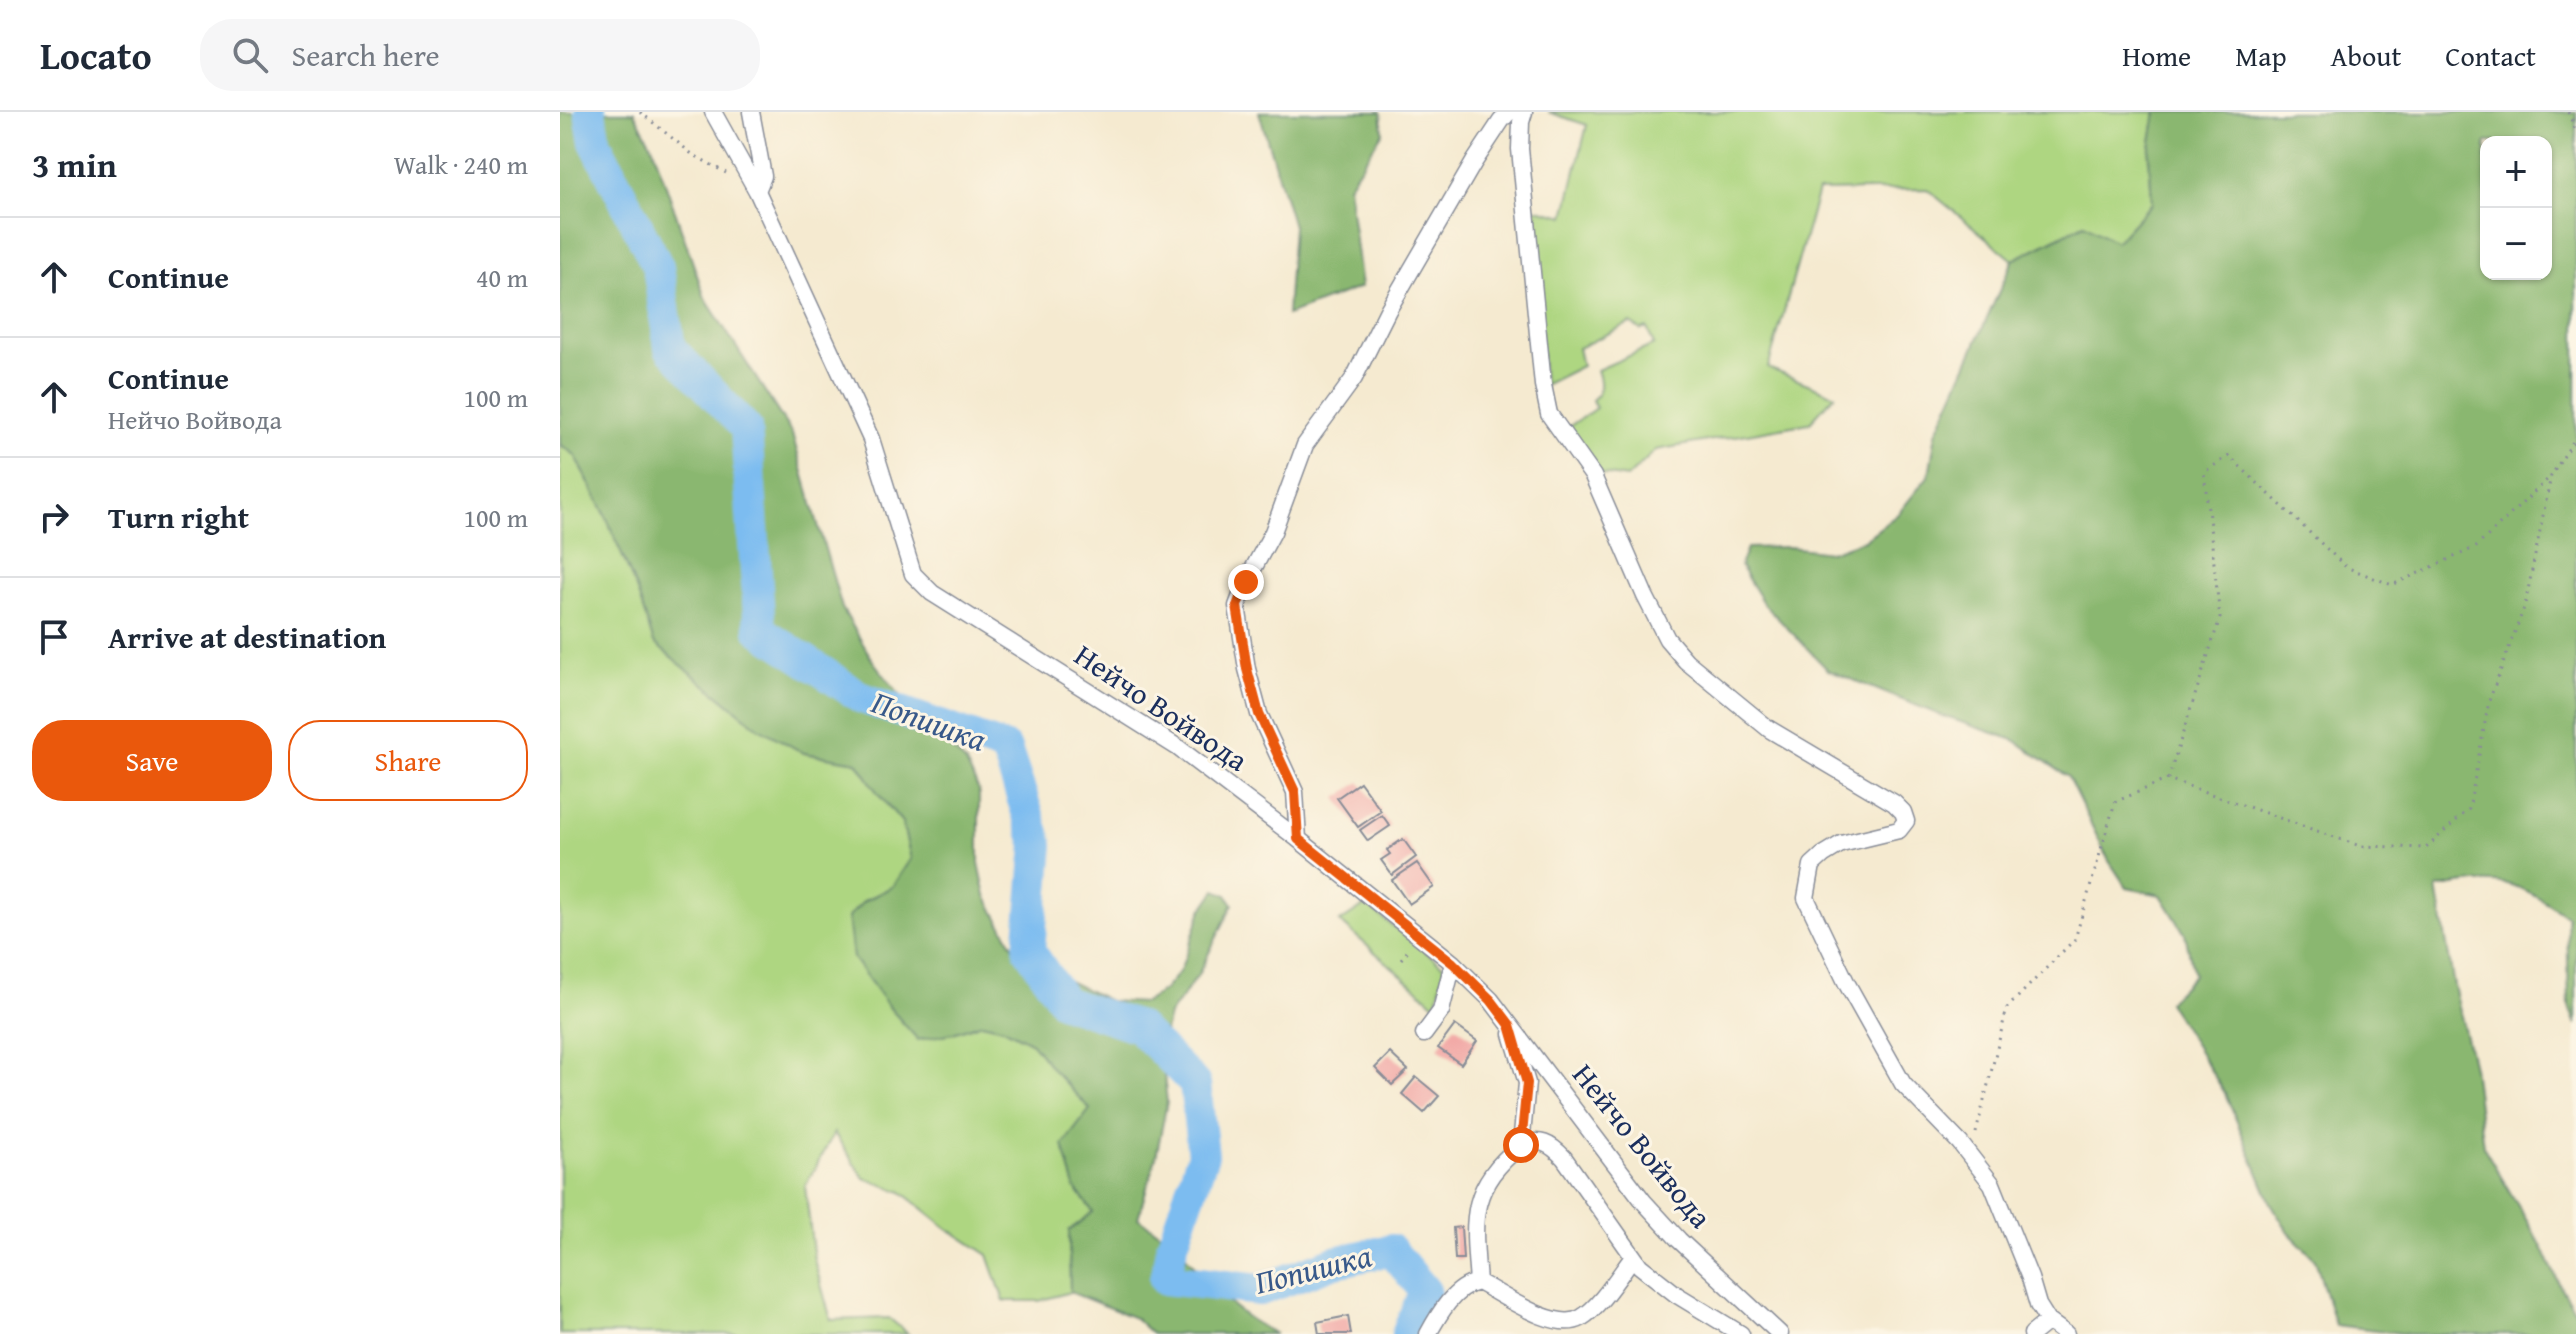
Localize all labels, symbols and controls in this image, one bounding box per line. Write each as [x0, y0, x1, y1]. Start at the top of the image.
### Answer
search box [200, 19, 760, 91]
text: Locato [40, 27, 152, 83]
icon: search [228, 33, 272, 77]
text: Search here [292, 33, 440, 77]
text: Home [2122, 35, 2191, 76]
text: Map [2235, 35, 2287, 76]
text: About [2331, 35, 2401, 76]
text: Contact [2445, 35, 2536, 76]
map controls [2480, 136, 2552, 280]
button: + [2480, 136, 2552, 208]
text: 3 min [32, 140, 117, 189]
text: Walk · 240 m [394, 145, 528, 184]
button: − [2480, 208, 2552, 280]
icon: ahead [32, 255, 76, 299]
text: Continue [108, 255, 229, 299]
text: 40 m [476, 258, 528, 297]
text: Continue [108, 356, 229, 400]
icon: ahead [32, 375, 76, 419]
text: 100 m [463, 378, 528, 417]
text: Нейчо Войвода [108, 400, 282, 439]
icon: right [32, 495, 76, 539]
text: Turn right [108, 495, 249, 539]
text: 100 m [463, 498, 528, 537]
route end [1228, 564, 1264, 600]
icon: arrive [32, 615, 76, 659]
text: Arrive at destination [108, 615, 386, 659]
street label: Нейчо Войвода [1066, 633, 1258, 782]
water label: Попишка [865, 678, 993, 763]
button: Save [32, 720, 272, 801]
button: Share [288, 720, 528, 801]
street label: Нейчо Войвода [1563, 1054, 1723, 1238]
route start [1503, 1127, 1539, 1163]
water label: Попишка [1250, 1231, 1376, 1306]

